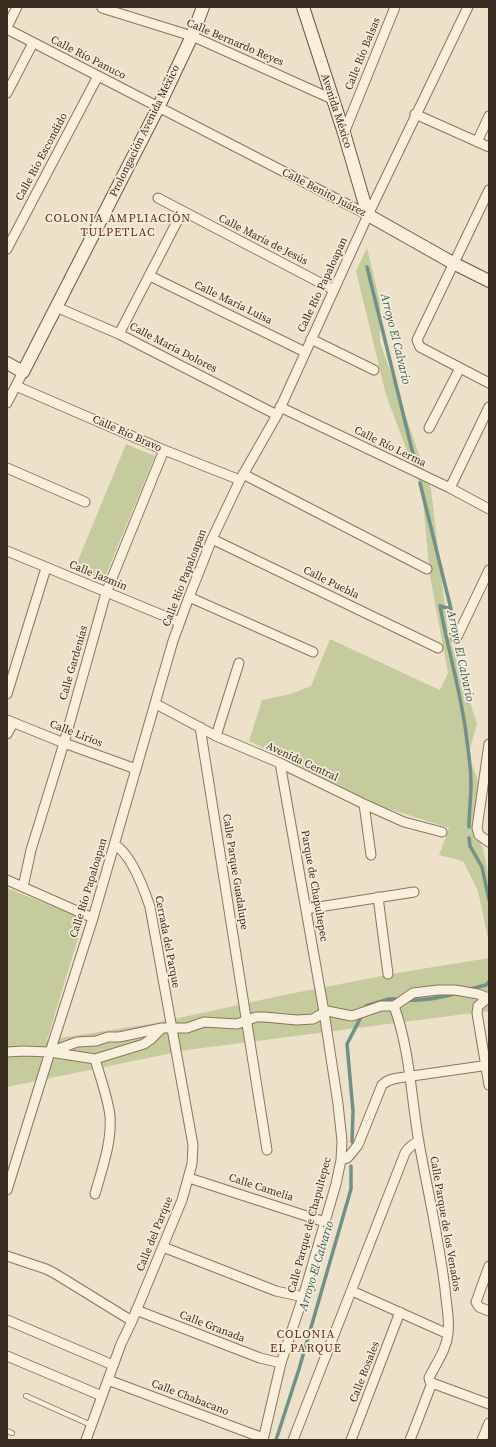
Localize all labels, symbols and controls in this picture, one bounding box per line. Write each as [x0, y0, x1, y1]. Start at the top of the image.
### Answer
street label: Calle Río Balsas [342, 16, 384, 92]
street label: Calle Bernardo Reyes [184, 17, 286, 69]
street label: Calle Río Panuco [48, 33, 128, 83]
street label: Prolongación Avenida México [107, 63, 183, 199]
street label: Avenida México [318, 72, 354, 150]
street label: Calle Río Escondido [13, 111, 71, 203]
street label: Calle Benito Juárez [280, 166, 368, 220]
district label: COLONIA AMPLIACIÓN TULPETLAC [45, 212, 191, 240]
street label: Calle María de Jesús [216, 212, 310, 268]
street label: Calle Río Papaloapan [295, 235, 351, 335]
street label: Calle María Luisa [192, 278, 274, 328]
water label: Arroyo El Calvario [377, 292, 413, 386]
street label: Calle María Dolores [127, 320, 219, 376]
street label: Calle Río Bravo [90, 413, 164, 455]
street label: Calle Río Lerma [352, 424, 428, 470]
street label: Calle Río Papaloapan [160, 527, 210, 629]
street label: Calle Jazmín [67, 558, 129, 594]
street label: Calle Puebla [301, 564, 361, 602]
water label: Arroyo El Calvario [443, 609, 477, 703]
street label: Calle Gardenías [57, 624, 91, 702]
street label: Calle Lirios [48, 718, 104, 750]
street label: Avenida Central [264, 740, 340, 784]
street label: Calle Parque Guadalupe [219, 813, 251, 931]
street label: Parque de Chapultepec [298, 829, 330, 943]
street label: Calle Río Papaloapan [68, 837, 110, 939]
street label: Cerrada del Parque [152, 895, 182, 989]
street label: Calle Parque de los Venados [427, 1155, 463, 1293]
street label: Calle Parque de Chapultepec [285, 1156, 335, 1294]
street label: Calle Camelia [227, 1171, 295, 1205]
street label: Calle del Parque [134, 1195, 176, 1273]
water label: Arroyo El Calvario [297, 1219, 337, 1313]
street label: Calle Granada [178, 1309, 246, 1345]
district label: COLONIA EL PARQUE [270, 1328, 342, 1356]
street label: Calle Rosales [347, 1340, 383, 1404]
street label: Calle Chabacano [149, 1377, 231, 1419]

